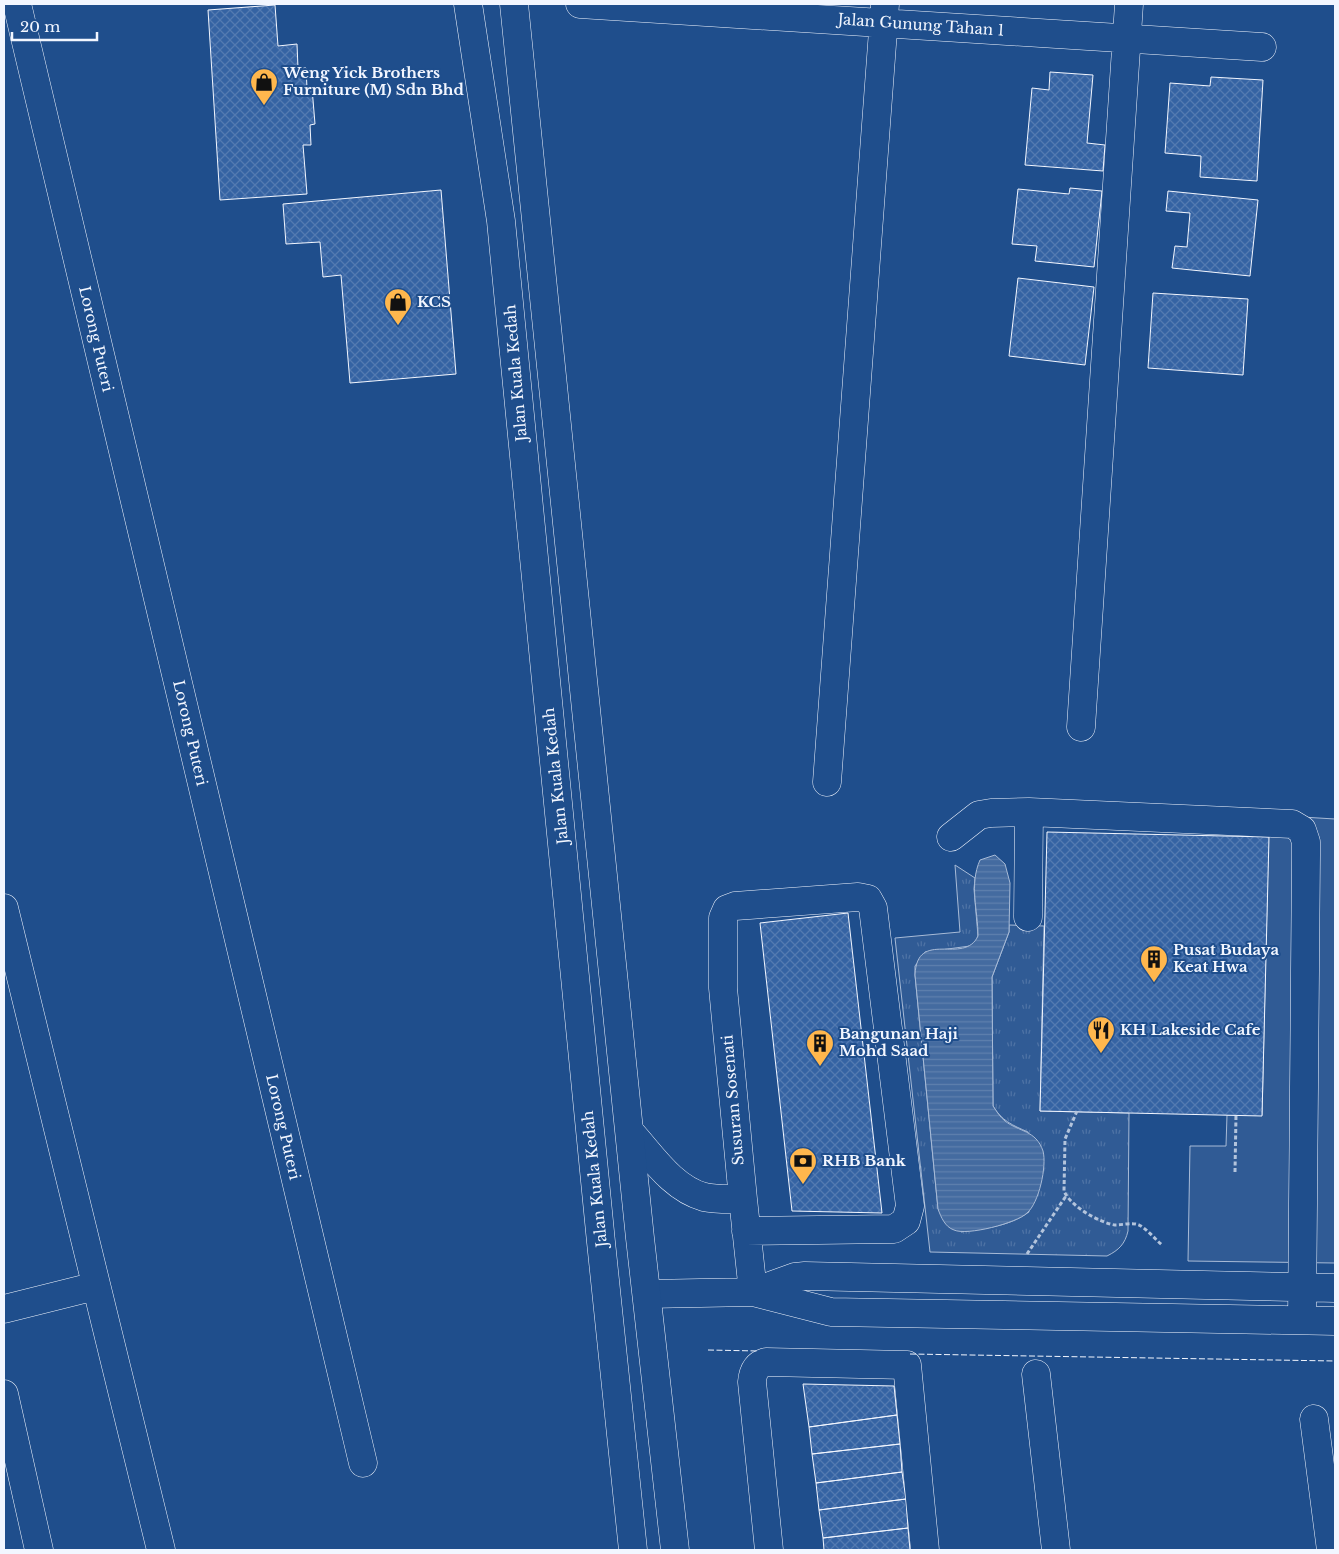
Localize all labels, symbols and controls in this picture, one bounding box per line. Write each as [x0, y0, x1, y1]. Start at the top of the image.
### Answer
street label: Jalan Gunung Tahan 1 [835, 9, 1005, 40]
scale bar [12, 10, 98, 42]
text: 20 m [20, 17, 60, 36]
place label: Weng Yick Brothers Furniture (M) Sdn Bhd [282, 63, 465, 99]
shop icon: Weng Yick Brothers Furniture (M) Sdn Bhd [249, 67, 279, 106]
street label: Lorong Puteri [75, 284, 118, 394]
shop icon: KCS [383, 287, 413, 326]
place label: KCS [417, 292, 451, 311]
street label: Jalan Kuala Kedah [500, 304, 531, 444]
street label: Lorong Puteri [169, 678, 212, 788]
street label: Jalan Kuala Kedah [539, 707, 572, 847]
place label: Pusat Budaya Keat Hwa [1173, 940, 1279, 976]
building icon: Pusat Budaya Keat Hwa [1139, 944, 1169, 983]
restaurant icon: KH Lakeside Cafe [1086, 1015, 1116, 1054]
place label: KH Lakeside Cafe [1120, 1020, 1261, 1039]
place label: Bangunan Haji Mohd Saad [839, 1024, 958, 1060]
building icon: Bangunan Haji Mohd Saad [805, 1028, 835, 1067]
street label: Susuran Sosenati [717, 1034, 748, 1166]
street label: Lorong Puteri [262, 1072, 305, 1182]
street label: Jalan Kuala Kedah [578, 1110, 611, 1250]
bank icon: RHB Bank [788, 1146, 818, 1185]
place label: RHB Bank [822, 1151, 907, 1170]

